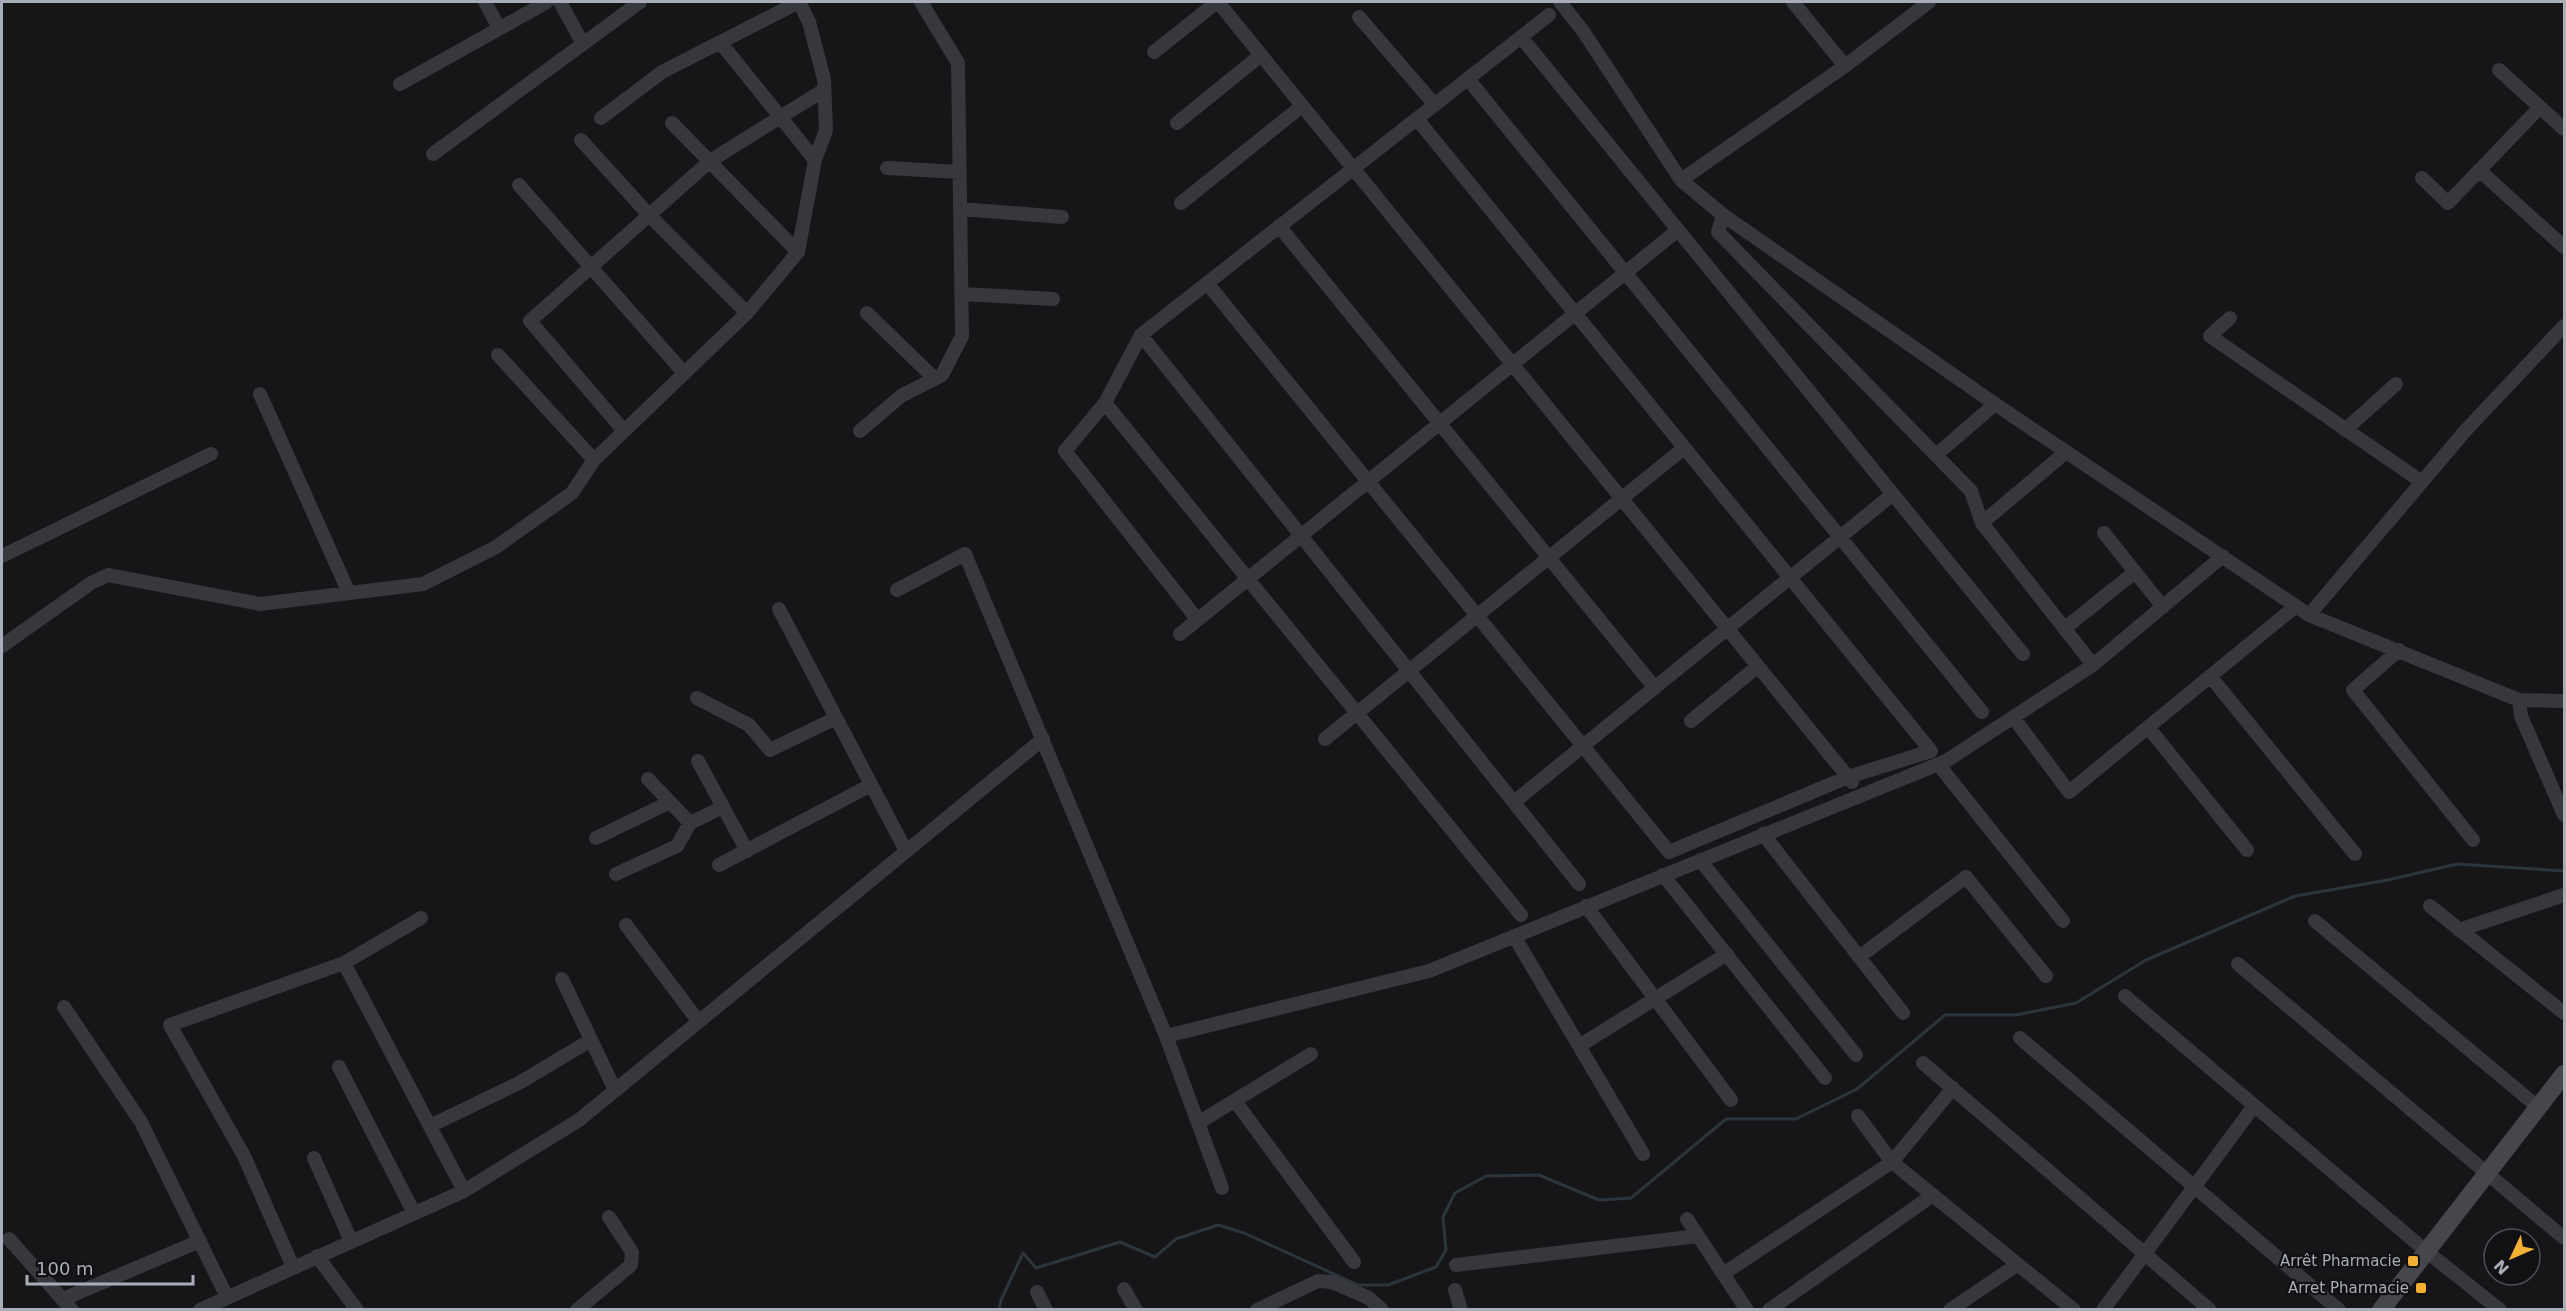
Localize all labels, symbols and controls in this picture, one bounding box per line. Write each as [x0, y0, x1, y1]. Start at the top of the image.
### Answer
north arrow [2482, 1227, 2542, 1287]
scale bar [27, 1248, 194, 1286]
place label: Arrêt Pharmacie [2280, 1252, 2401, 1270]
marker: Arrêt Pharmacie [2406, 1254, 2420, 1268]
text: N [2490, 1256, 2513, 1278]
text: 100 m [36, 1258, 94, 1279]
place label: Arret Pharmacie [2288, 1279, 2409, 1297]
marker: Arret Pharmacie [2414, 1281, 2428, 1295]

